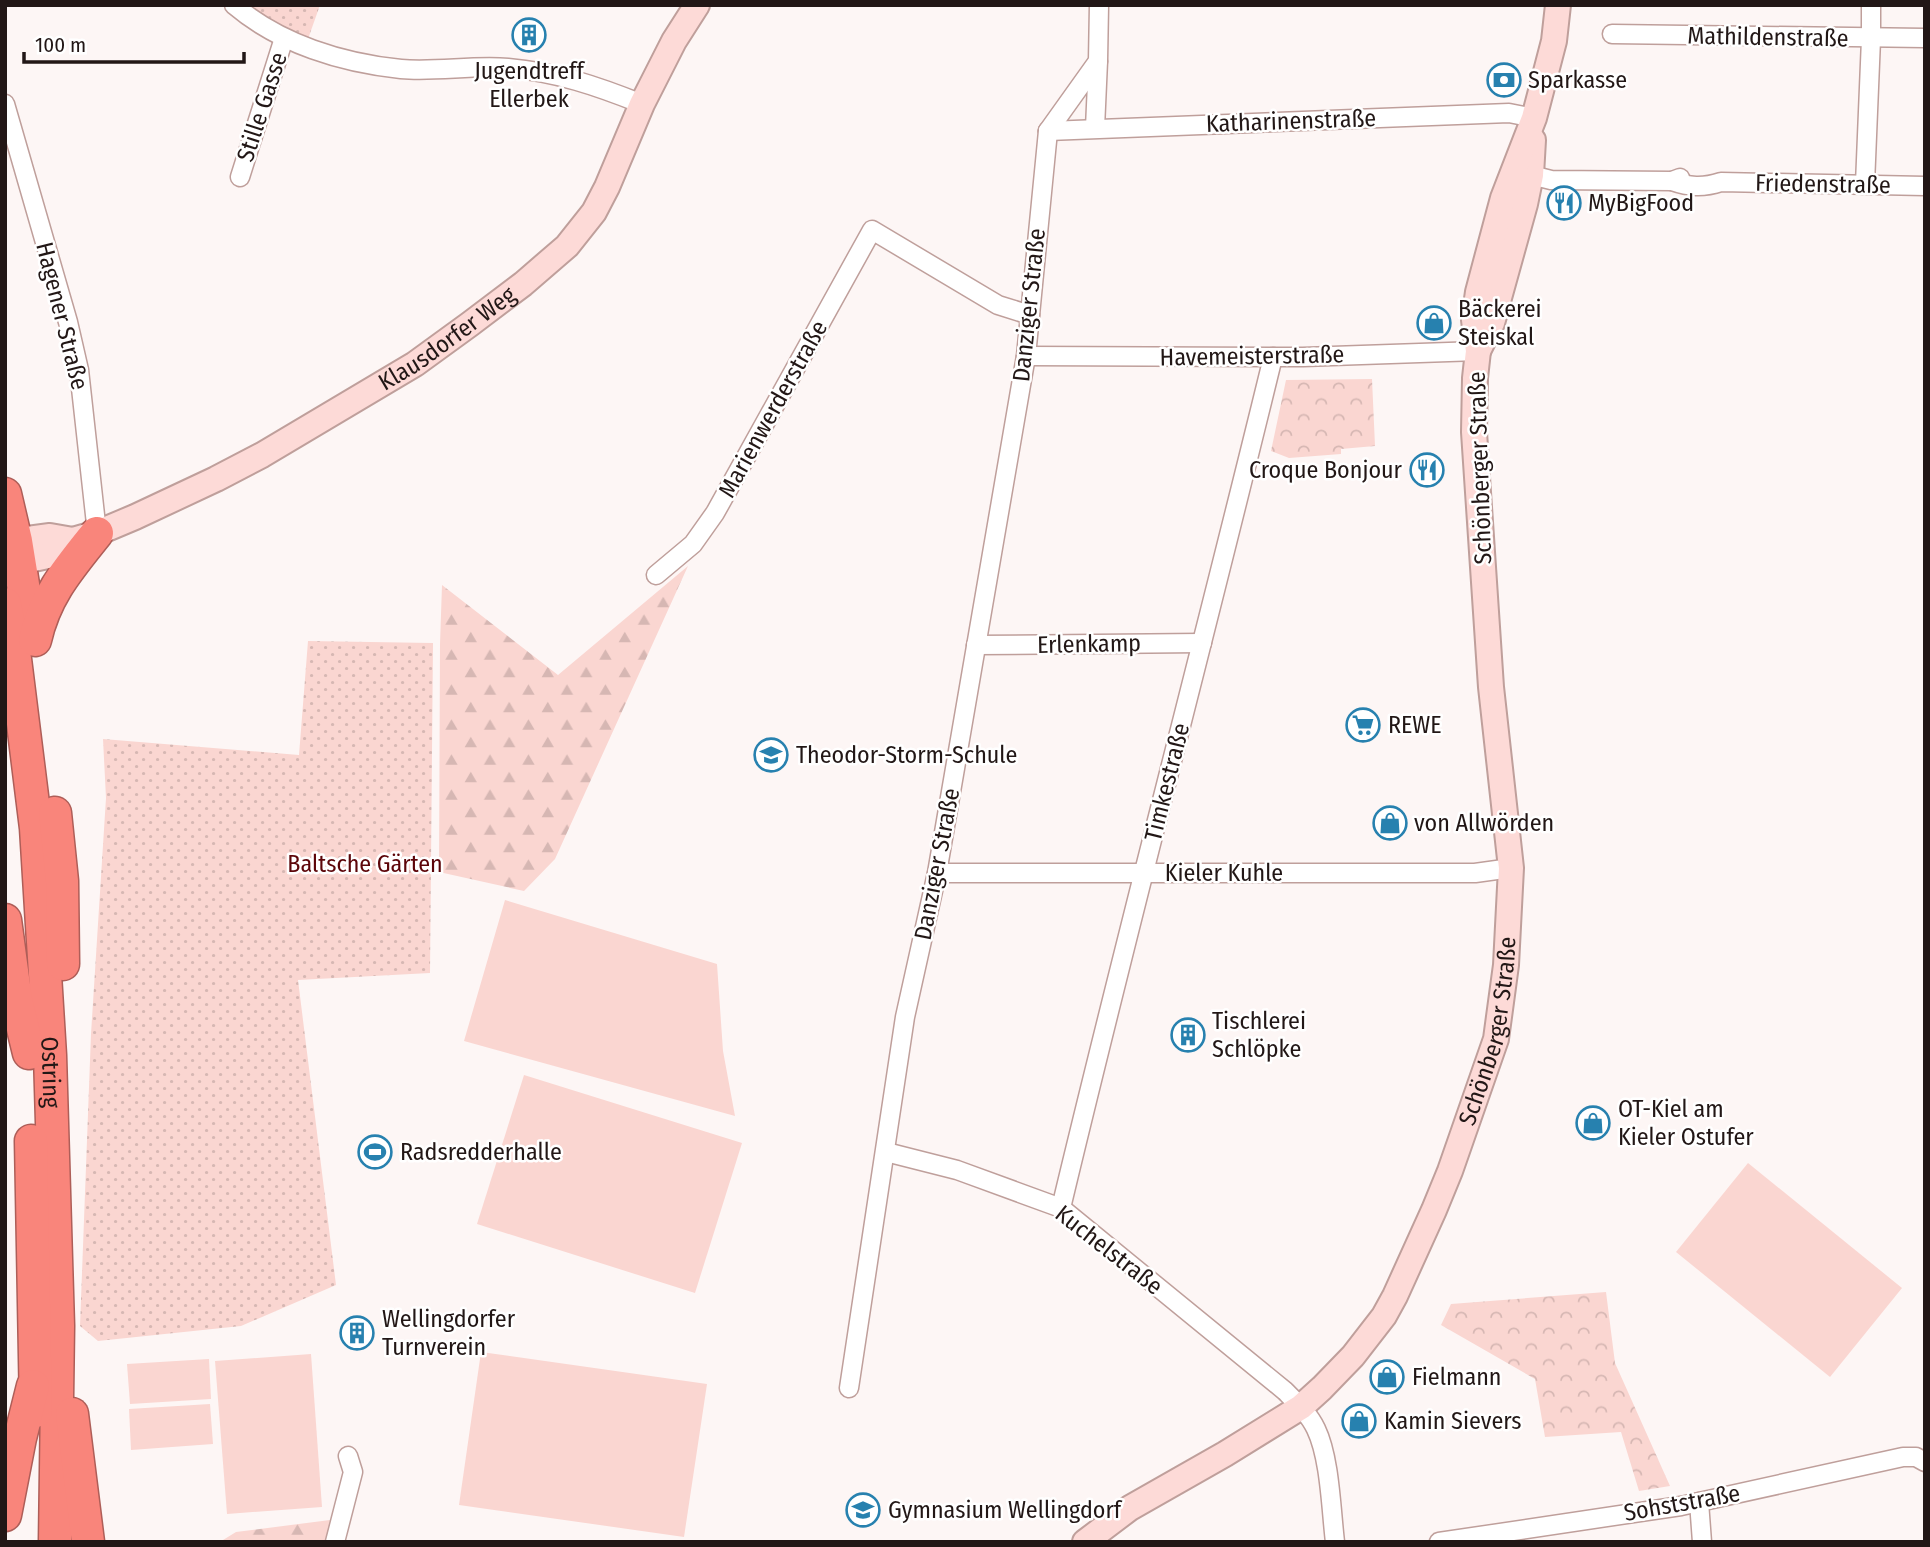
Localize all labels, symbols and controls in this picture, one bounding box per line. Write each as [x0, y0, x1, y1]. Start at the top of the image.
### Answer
building icon: Jugendtreff Ellerbek [510, 16, 548, 54]
scale bar [24, 21, 245, 65]
street label: Mathildenstraße [1687, 22, 1849, 52]
text: 100 m [35, 32, 86, 58]
street label: Stille Gasse [231, 49, 293, 165]
place label: Jugendtreff Ellerbek [474, 57, 585, 113]
bank icon: Sparkasse [1485, 61, 1523, 99]
place label: Sparkasse [1528, 66, 1627, 94]
street label: Katharinenstraße [1205, 104, 1377, 138]
street label: Friedenstraße [1755, 169, 1891, 199]
restaurant icon: MyBigFood [1545, 184, 1583, 222]
place label: MyBigFood [1588, 189, 1694, 217]
street label: Danziger Straße [1007, 227, 1051, 383]
street label: Hagener Straße [30, 239, 94, 393]
street label: Klausdorfer Weg [374, 280, 522, 396]
place label: Bäckerei Steiskal [1458, 295, 1542, 351]
shop icon: Bäckerei Steiskal [1415, 304, 1453, 342]
street label: Marienwerderstraße [713, 316, 833, 502]
street label: Havemeisterstraße [1159, 340, 1345, 372]
street label: Schönberger Straße [1463, 371, 1497, 565]
restaurant icon: Croque Bonjour [1408, 451, 1446, 489]
place label: Croque Bonjour [1249, 456, 1403, 484]
street label: Erlenkamp [1037, 629, 1141, 659]
supermarket icon: REWE [1344, 706, 1382, 744]
place label: REWE [1388, 711, 1442, 739]
street label: Timkestraße [1139, 720, 1195, 844]
school or university icon: Theodor-Storm-Schule [752, 736, 790, 774]
place label: Theodor-Storm-Schule [796, 741, 1017, 769]
street label: Danziger Straße [909, 786, 965, 942]
shop icon: von Allwörden [1371, 804, 1409, 842]
place label: von Allwörden [1414, 809, 1554, 837]
park label: Baltsche Gärten [287, 850, 443, 878]
street label: Kieler Kuhle [1165, 859, 1283, 887]
street label: Schönberger Straße [1453, 936, 1521, 1129]
place label: Tischlerei Schlöpke [1212, 1007, 1306, 1063]
building icon: Tischlerei Schlöpke [1169, 1016, 1207, 1054]
street label: Ostring [35, 1036, 66, 1109]
place label: OT-Kiel am Kieler Ostufer [1618, 1095, 1754, 1151]
shop icon: OT-Kiel am Kieler Ostufer [1574, 1104, 1612, 1142]
sports icon: Radsredderhalle [356, 1133, 394, 1171]
place label: Radsredderhalle [400, 1138, 562, 1166]
street label: Kuchelstraße [1050, 1199, 1168, 1301]
place label: Wellingdorfer Turnverein [382, 1305, 516, 1361]
building icon: Wellingdorfer Turnverein [338, 1314, 376, 1352]
shop icon: Fielmann [1368, 1358, 1406, 1396]
place label: Fielmann [1412, 1363, 1502, 1391]
shop icon: Kamin Sievers [1340, 1402, 1378, 1440]
place label: Kamin Sievers [1384, 1407, 1522, 1435]
street label: Sohststraße [1622, 1479, 1742, 1527]
school or university icon: Gymnasium Wellingdorf [844, 1491, 882, 1529]
place label: Gymnasium Wellingdorf [888, 1496, 1123, 1524]

